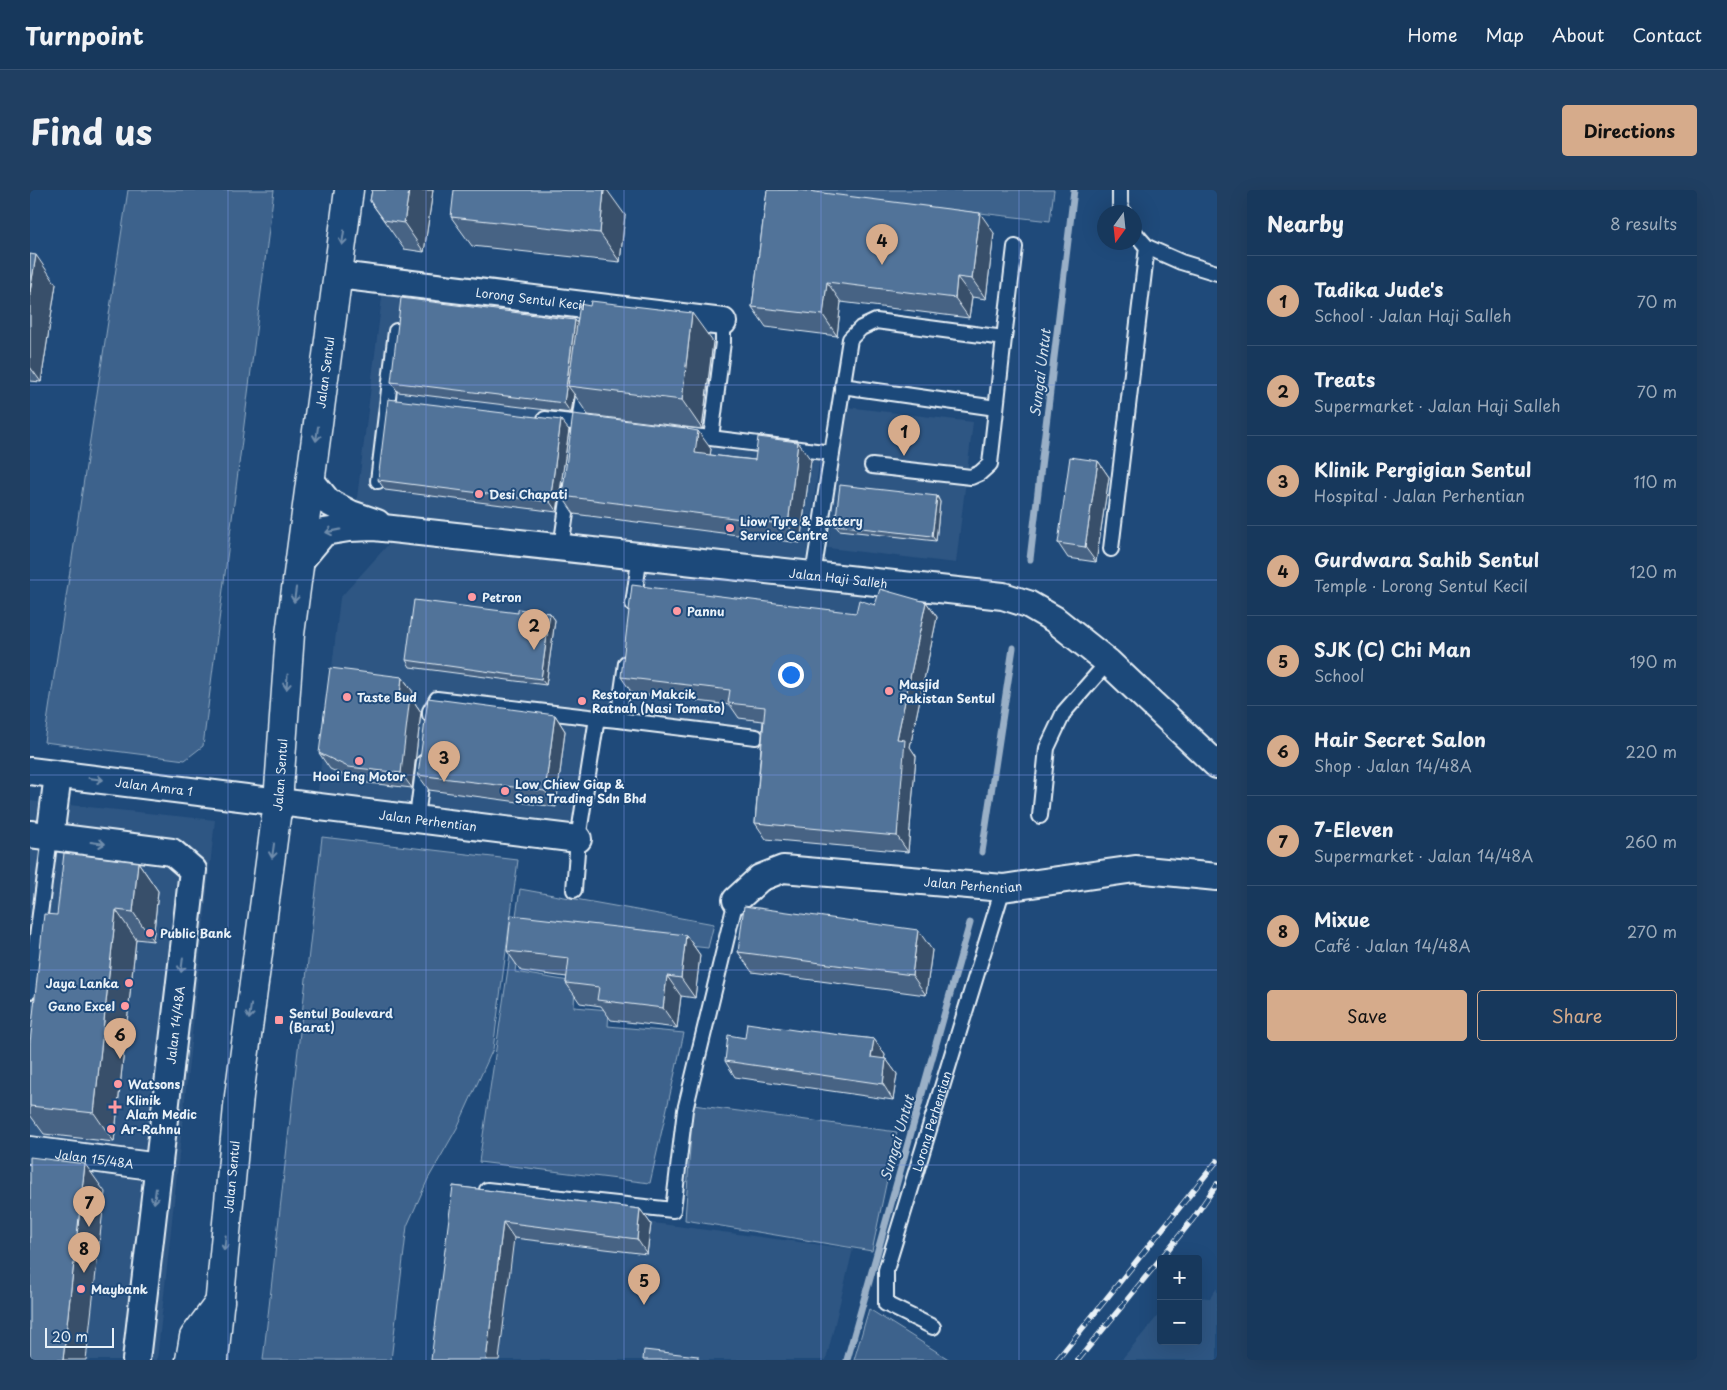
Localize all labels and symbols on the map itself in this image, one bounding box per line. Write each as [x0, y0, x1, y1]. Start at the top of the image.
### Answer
north arrow [1097, 205, 1142, 250]
pin: 4 [866, 224, 898, 265]
one-way arrow [338, 230, 348, 246]
street label: Lorong Sentul Kecil [475, 283, 586, 314]
water label: Sungai Untut [1024, 326, 1056, 418]
street label: Jalan Sentul [311, 335, 338, 410]
pin: 1 [888, 415, 920, 456]
one-way arrow [312, 426, 322, 442]
place label: Desi Chapati [489, 485, 568, 503]
marker: Desi Chapati [473, 488, 485, 500]
place label: Liow Tyre & Battery Service Centre [740, 512, 863, 544]
marker: Liow Tyre & Battery Service Centre [724, 522, 736, 534]
one-way arrow [326, 526, 342, 536]
street label: Jalan Haji Salleh [788, 564, 888, 592]
one-way arrow [290, 587, 300, 603]
place label: Petron [482, 588, 522, 606]
marker: Petron [466, 591, 478, 603]
place label: Pannu [687, 602, 725, 620]
marker: Pannu [671, 605, 683, 617]
pin: 2 [518, 609, 550, 650]
your location [778, 662, 804, 688]
one-way arrow [282, 674, 291, 690]
place label: Masjid Pakistan Sentul [899, 675, 995, 707]
place label: Restoran Makcik Ratnah (Nasi Tomato) [592, 685, 725, 717]
marker: Masjid Pakistan Sentul [883, 685, 895, 697]
place label: Taste Bud [357, 688, 417, 706]
marker: Taste Bud [341, 691, 353, 703]
marker: Restoran Makcik Ratnah (Nasi Tomato) [576, 695, 588, 707]
street label: Jalan Sentul [268, 738, 291, 812]
pin: 3 [428, 741, 460, 782]
marker: Hooi Eng Motor [353, 755, 365, 767]
place label: Hooi Eng Motor [313, 767, 405, 785]
street label: Jalan Amra 1 [114, 773, 194, 800]
one-way arrow [87, 775, 103, 785]
place label: Low Chiew Giap & Sons Trading Sdn Bhd [515, 775, 646, 807]
marker: Low Chiew Giap & Sons Trading Sdn Bhd [499, 785, 511, 797]
street label: Jalan Perhentian [378, 805, 478, 835]
one-way arrow [90, 838, 106, 848]
one-way arrow [268, 843, 278, 859]
street label: Jalan Perhentian [923, 872, 1023, 897]
place label: Public Bank [160, 924, 231, 942]
marker: Public Bank [144, 927, 156, 939]
one-way arrow [177, 956, 187, 972]
place label: Jaya Lanka [46, 974, 120, 992]
marker: Jaya Lanka [123, 977, 135, 989]
street label: Jalan 14/48A [161, 985, 189, 1065]
place label: Gano Excel [48, 997, 115, 1015]
marker: Gano Excel [119, 1000, 131, 1012]
one-way arrow [245, 1004, 255, 1020]
place label: Sentul Boulevard (Barat) [289, 1004, 393, 1036]
marker: Sentul Boulevard (Barat) [273, 1014, 285, 1026]
pin: 6 [104, 1018, 136, 1059]
street label: Lorong Perhentian [908, 1069, 955, 1174]
place label: Watsons [128, 1075, 181, 1093]
marker: Watsons [112, 1078, 124, 1090]
place label: Klinik Alam Medic [125, 1091, 197, 1123]
water label: Sungai Untut [875, 1091, 920, 1183]
marker: Klinik Alam Medic [108, 1100, 122, 1114]
place label: Ar-Rahnu [121, 1120, 181, 1138]
marker: Ar-Rahnu [105, 1123, 117, 1135]
street label: Jalan Sentul [219, 1140, 244, 1214]
street label: Jalan 15/48A [54, 1144, 135, 1173]
pin: 7 [73, 1186, 105, 1227]
one-way arrow [150, 1187, 160, 1203]
pin: 8 [68, 1232, 100, 1273]
one-way arrow [221, 1235, 230, 1251]
pin: 5 [628, 1264, 660, 1305]
place label: Maybank [91, 1280, 148, 1298]
marker: Maybank [75, 1283, 87, 1295]
scale bar [45, 1325, 114, 1348]

